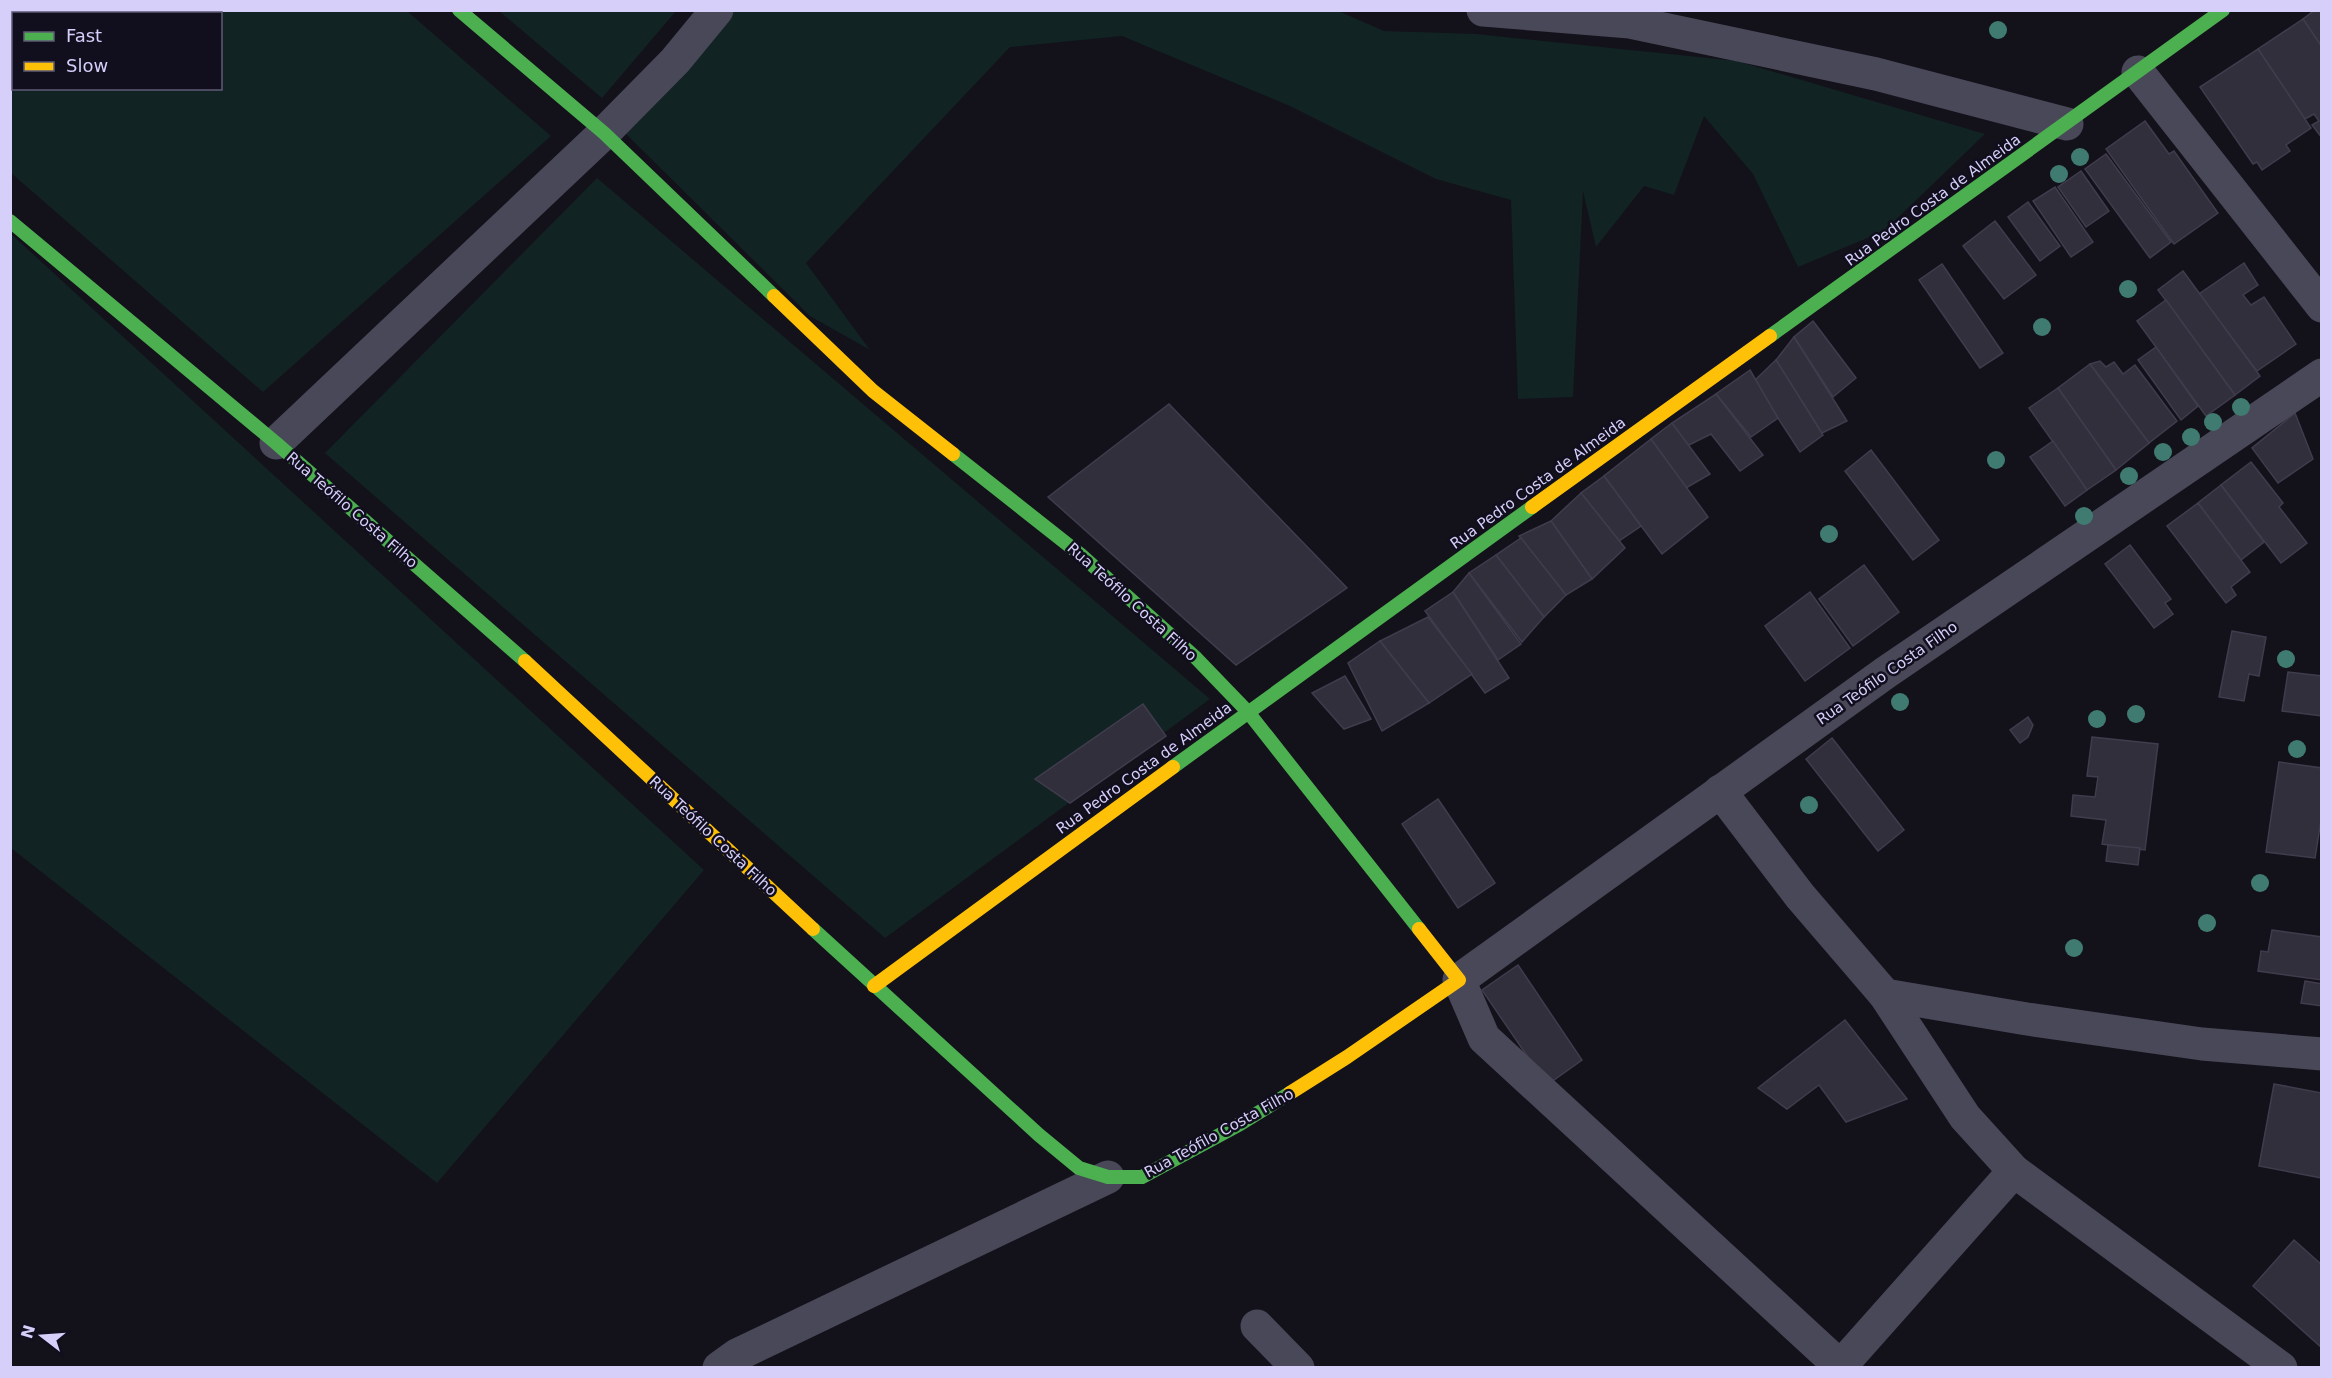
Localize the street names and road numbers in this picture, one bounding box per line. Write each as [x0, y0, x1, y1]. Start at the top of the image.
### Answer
street label: Rua Pedro Costa de Almeida [1842, 130, 2024, 270]
street label: Rua Pedro Costa de Almeida [1447, 413, 1629, 553]
street label: Rua Teófilo Costa Filho [283, 448, 421, 572]
street label: Rua Teófilo Costa Filho [1064, 539, 1200, 665]
street label: Rua Teófilo Costa Filho [1813, 618, 1961, 728]
street label: Rua Pedro Costa de Almeida [1053, 698, 1235, 838]
street label: Rua Teófilo Costa Filho [646, 772, 780, 900]
street label: Rua Teófilo Costa Filho [1141, 1084, 1297, 1182]

